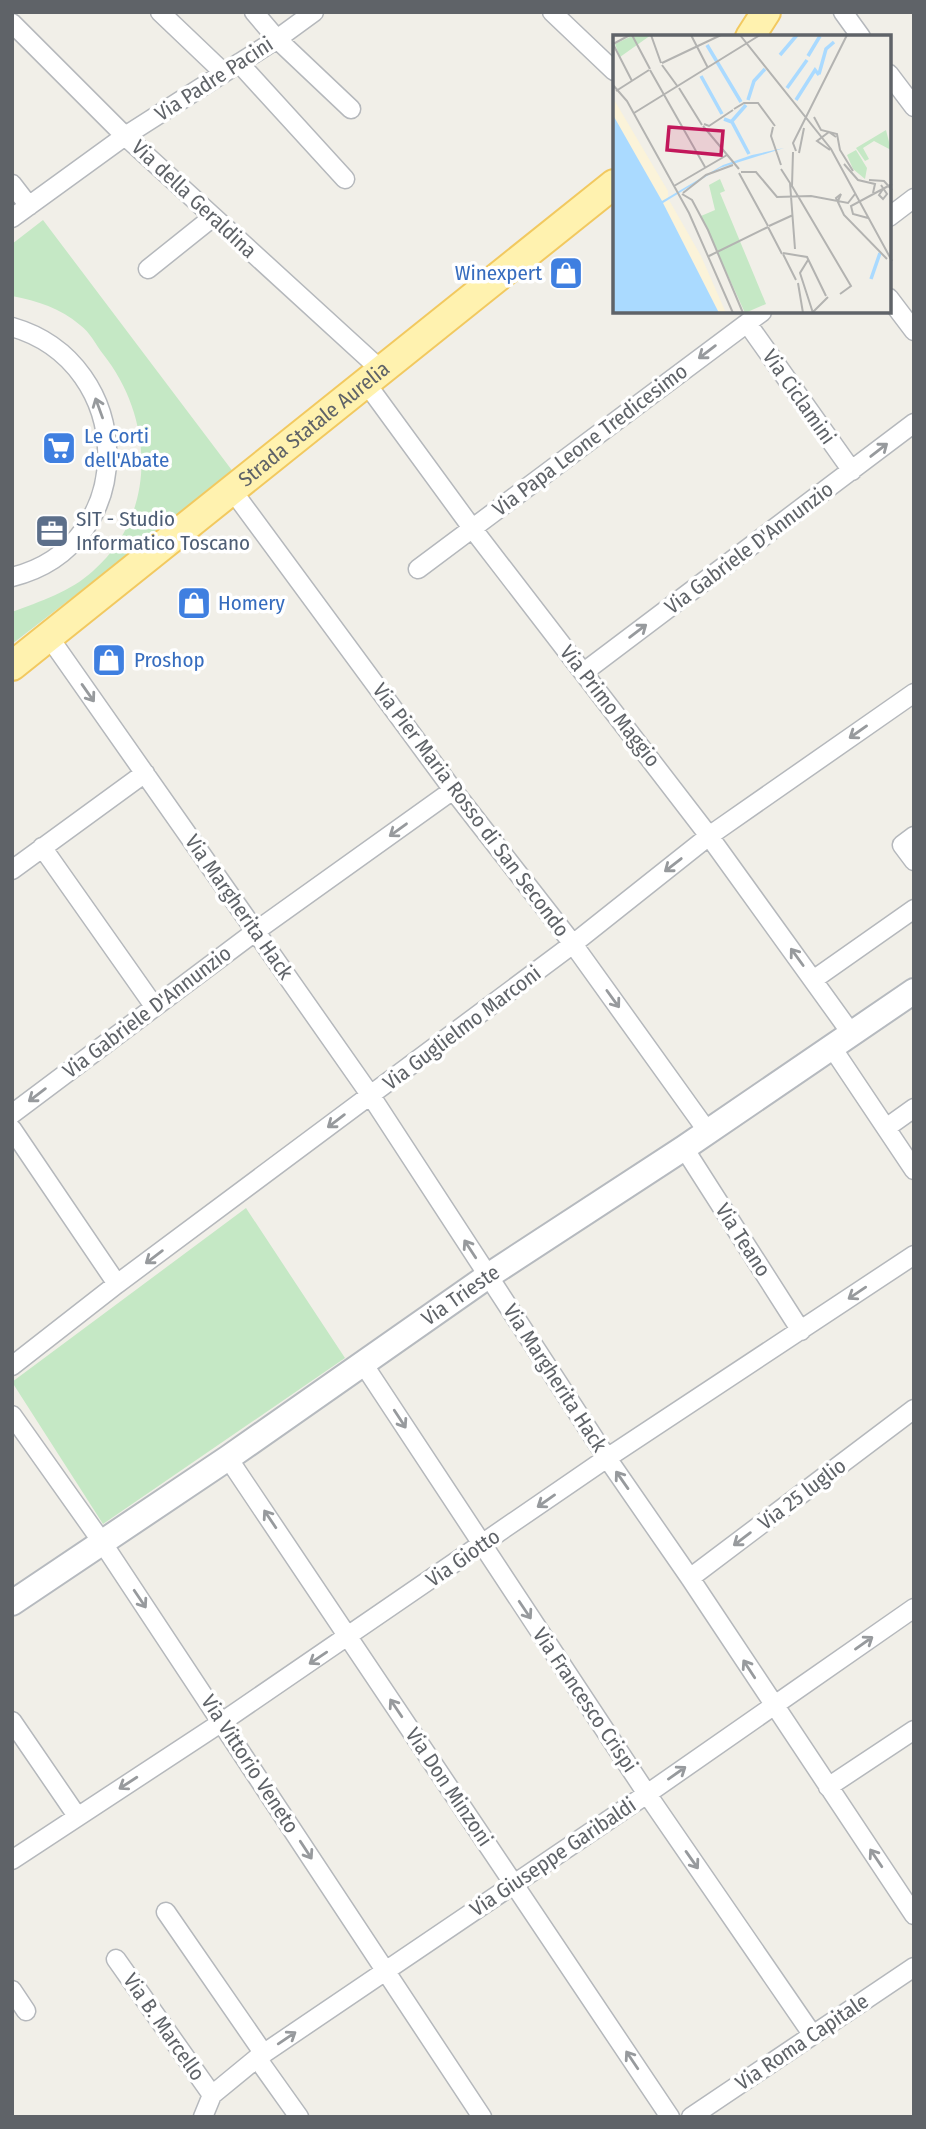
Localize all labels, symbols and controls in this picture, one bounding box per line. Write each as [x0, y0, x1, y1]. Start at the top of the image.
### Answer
street label: Via Padre Pacini [150, 31, 278, 127]
inset map [613, 35, 891, 313]
street label: Via della Geraldina [126, 134, 262, 264]
shop icon: Winexpert [547, 254, 585, 292]
place label: Winexpert [455, 260, 542, 286]
one-way arrow [698, 345, 717, 360]
street label: Via Ciclamini [757, 345, 841, 449]
street label: Strada Statale Aurelia [233, 356, 395, 492]
street label: Via Papa Leone Tredicesimo [487, 358, 693, 522]
one-way arrow [92, 397, 104, 419]
place label: Le Corti dell'Abate [84, 423, 169, 473]
supermarket icon: Le Corti dell'Abate [40, 429, 78, 467]
one-way arrow [869, 443, 888, 458]
street label: Via Gabriele D'Annunzio [660, 476, 838, 620]
place label: SIT - Studio Informatico Toscano [76, 506, 250, 556]
office icon: SIT - Studio Informatico Toscano [33, 512, 71, 550]
shop icon: Homery [175, 584, 213, 622]
place label: Homery [218, 590, 286, 616]
one-way arrow [629, 624, 648, 639]
street label: Via Primo Maggio [554, 640, 666, 772]
shop icon: Proshop [90, 641, 128, 679]
place label: Proshop [134, 647, 205, 673]
street label: Via Pier Maria Rosso di San Secondo [367, 678, 575, 942]
one-way arrow [81, 683, 95, 702]
one-way arrow [849, 725, 868, 739]
one-way arrow [389, 823, 408, 837]
street label: Via Margherita Hack [179, 829, 299, 985]
one-way arrow [665, 857, 683, 872]
street label: Via Gabriele D'Annunzio [58, 940, 236, 1084]
one-way arrow [790, 948, 805, 967]
street label: Via Guglielmo Marconi [378, 960, 546, 1096]
one-way arrow [605, 990, 620, 1009]
one-way arrow [27, 1087, 46, 1102]
one-way arrow [328, 1114, 346, 1129]
street label: Via Teano [710, 1198, 776, 1282]
one-way arrow [463, 1240, 478, 1259]
one-way arrow [145, 1250, 164, 1264]
street label: Via Trieste [417, 1259, 504, 1331]
one-way arrow [848, 1286, 867, 1300]
street label: Via Margherita Hack [497, 1299, 613, 1457]
one-way arrow [393, 1409, 407, 1429]
street label: Via 25 luglio [753, 1453, 851, 1535]
one-way arrow [615, 1471, 629, 1490]
one-way arrow [537, 1494, 556, 1508]
one-way arrow [262, 1510, 277, 1529]
street label: Via Giotto [421, 1523, 505, 1593]
one-way arrow [733, 1531, 752, 1546]
one-way arrow [133, 1589, 148, 1608]
one-way arrow [518, 1599, 532, 1619]
street label: Via Francesco Crispi [527, 1623, 643, 1777]
one-way arrow [854, 1636, 873, 1650]
one-way arrow [309, 1650, 328, 1665]
one-way arrow [742, 1660, 757, 1679]
street label: Via Vittorio Veneto [196, 1690, 304, 1838]
one-way arrow [389, 1699, 403, 1718]
street label: Via Don Minzoni [400, 1723, 498, 1851]
one-way arrow [667, 1766, 686, 1780]
one-way arrow [119, 1776, 138, 1790]
street label: Via Giuseppe Garibaldi [465, 1792, 641, 1922]
one-way arrow [299, 1840, 313, 1860]
one-way arrow [869, 1849, 883, 1868]
one-way arrow [685, 1850, 699, 1869]
street label: Via B. Marcello [117, 1968, 211, 2086]
street label: Via Roma Capitale [731, 1988, 873, 2096]
one-way arrow [276, 2031, 296, 2045]
one-way arrow [624, 2051, 639, 2070]

